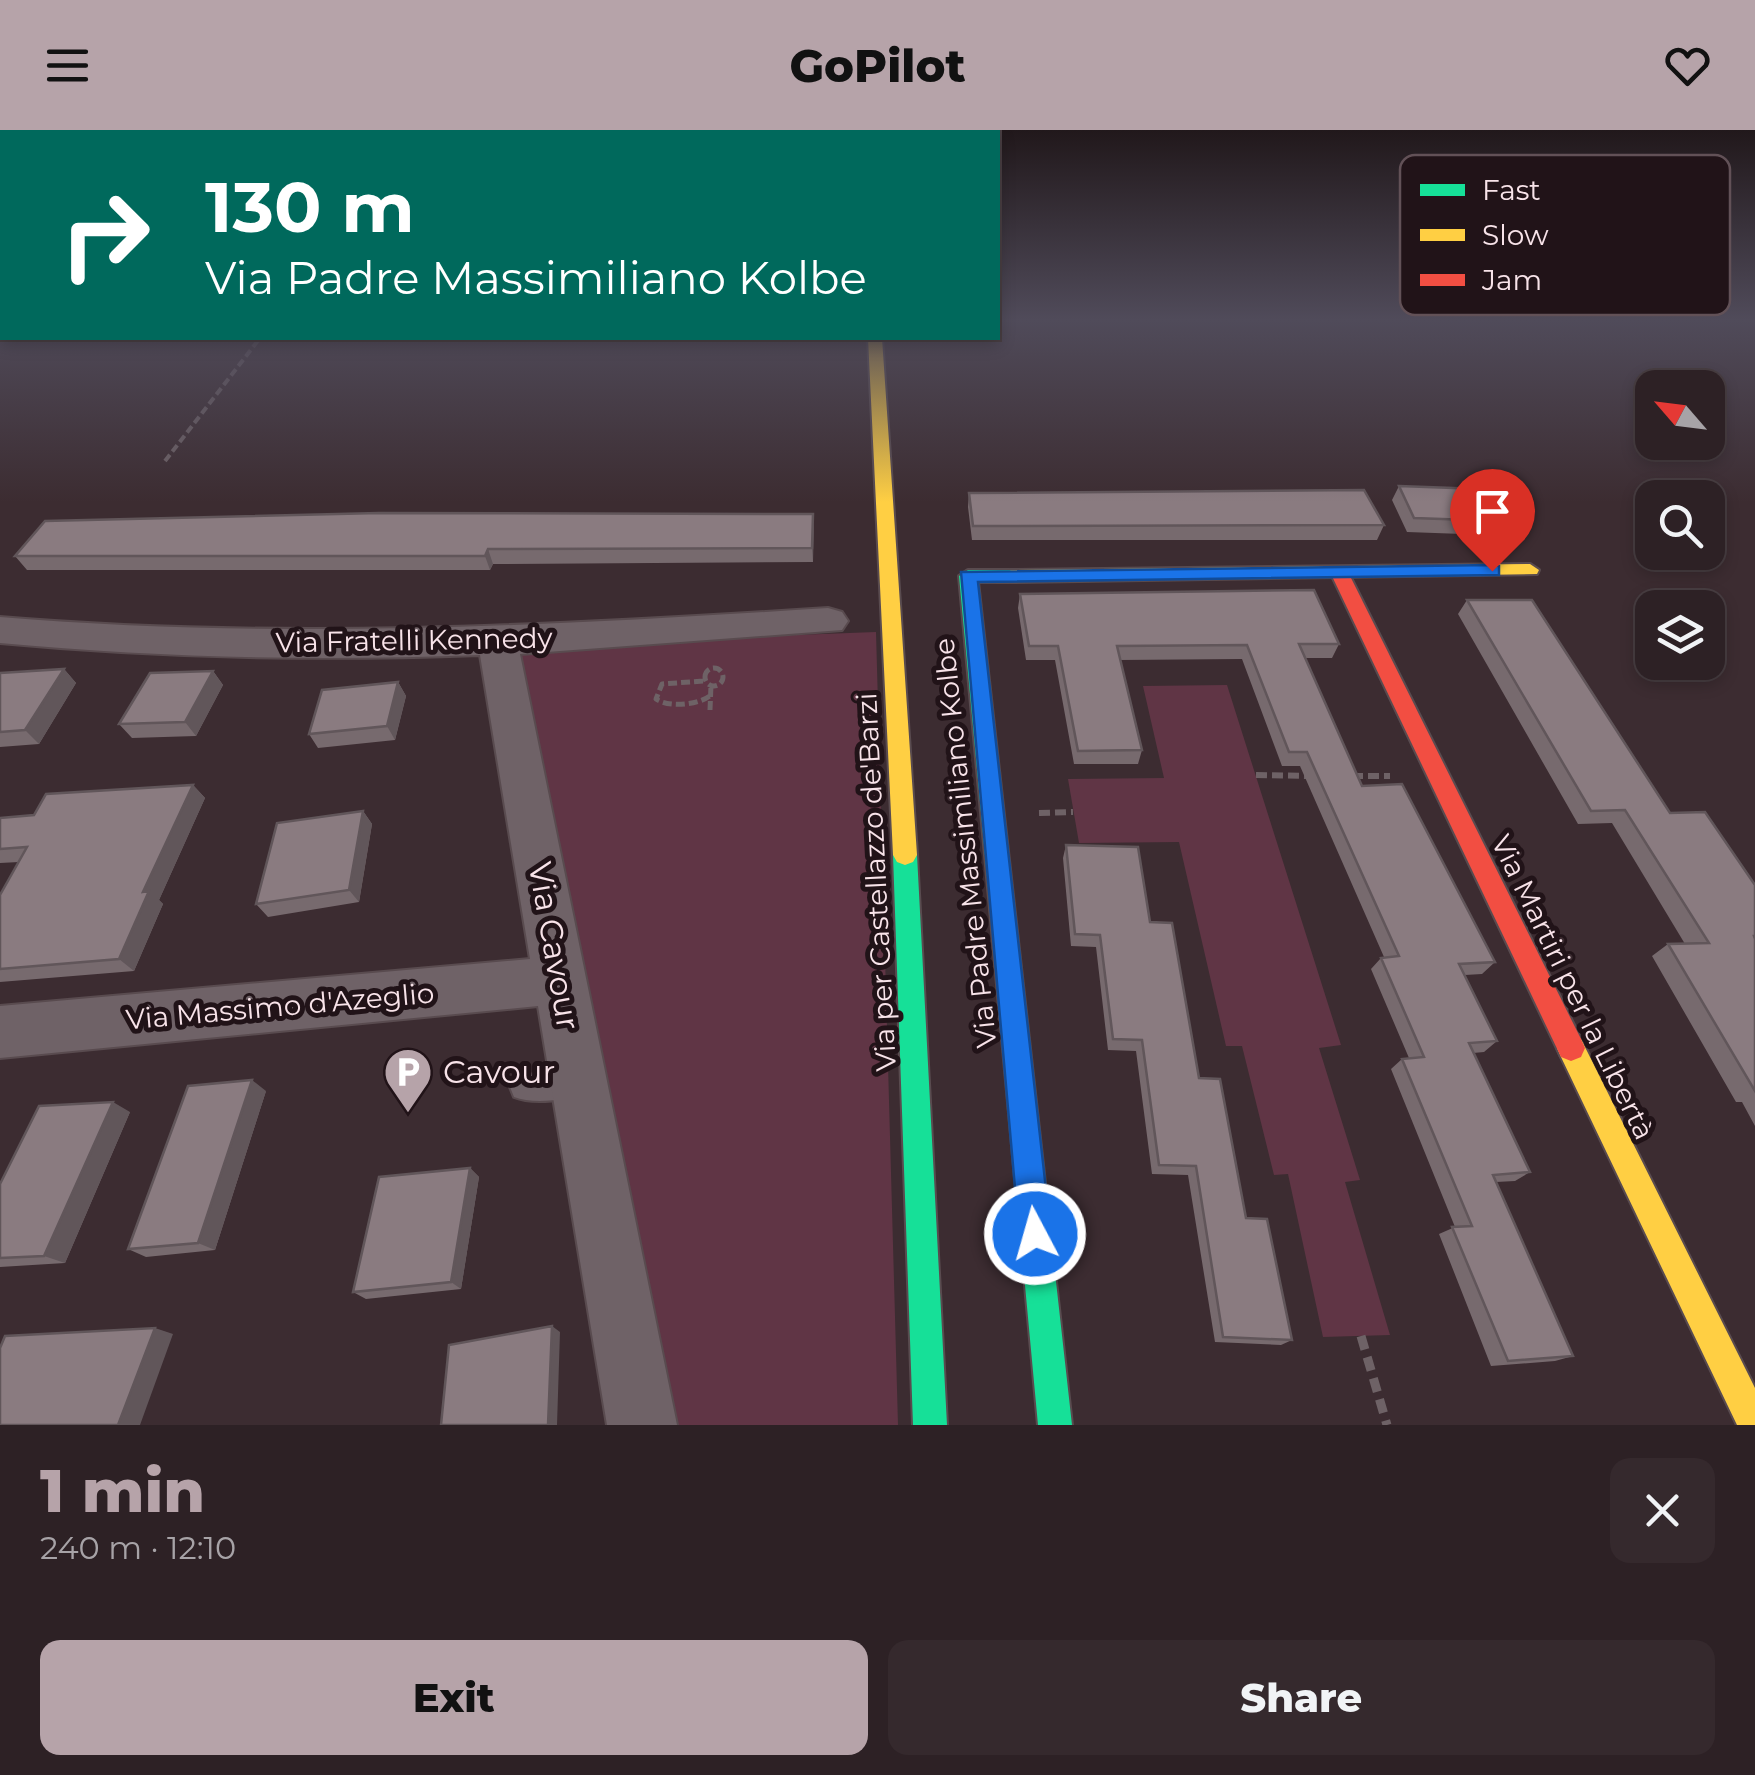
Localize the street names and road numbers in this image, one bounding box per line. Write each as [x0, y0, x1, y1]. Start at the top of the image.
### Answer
street label: Via Fratelli Kennedy [275, 621, 554, 659]
street label: Via Padre Massimiliano Kolbe [927, 636, 1003, 1050]
street label: Via per Castellazzo de'Barzi [849, 692, 903, 1072]
street label: Via Martiri per la Libertà [1484, 829, 1662, 1145]
street label: Via Cavour [521, 859, 588, 1033]
street label: Via Massimo d'Azeglio [124, 976, 436, 1036]

